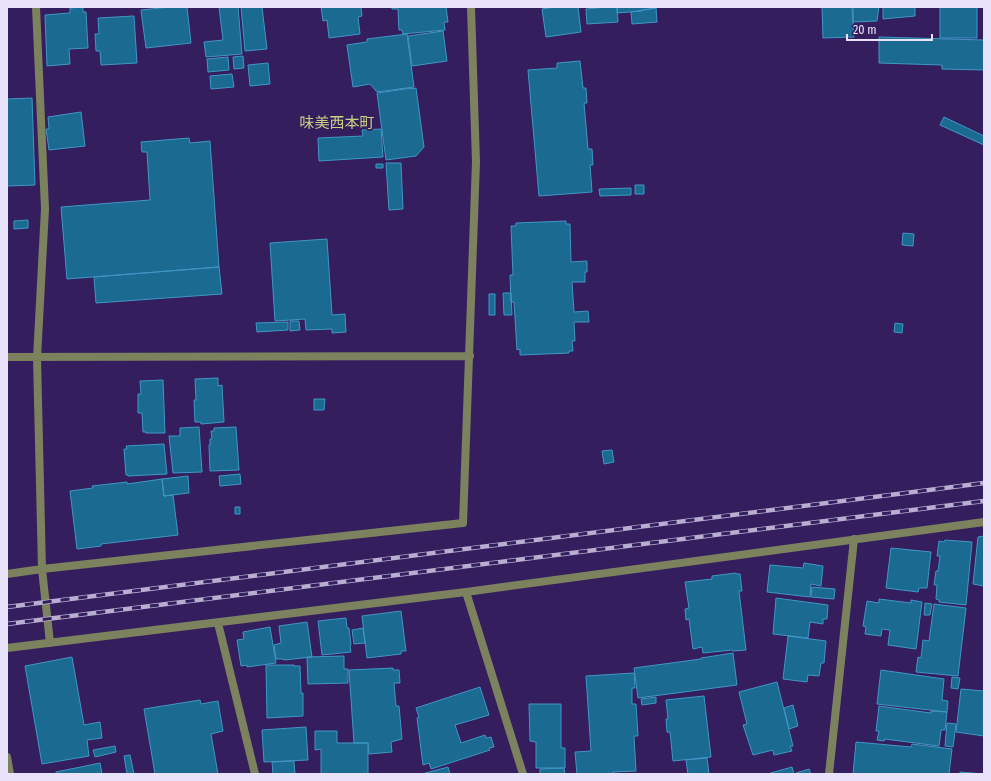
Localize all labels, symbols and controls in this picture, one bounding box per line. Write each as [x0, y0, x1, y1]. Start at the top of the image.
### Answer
scale bar [847, 16, 932, 42]
text: 20 m [853, 23, 877, 37]
district label: 味美西本町 [299, 114, 375, 132]

